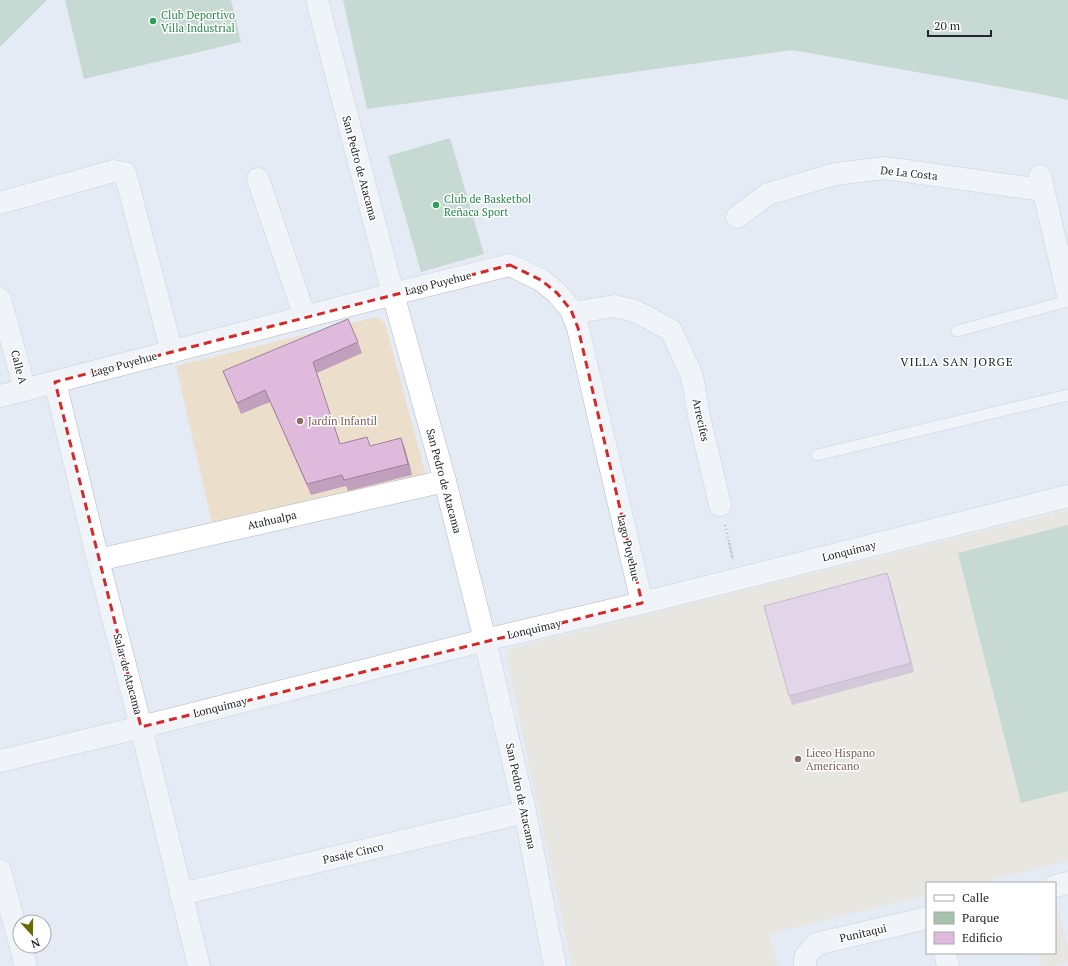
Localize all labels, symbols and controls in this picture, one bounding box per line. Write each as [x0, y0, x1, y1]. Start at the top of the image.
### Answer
place label: Club Deportivo Villa Industrial [161, 8, 235, 35]
scale bar [928, 12, 991, 38]
marker: Club Deportivo Villa Industrial [148, 16, 158, 26]
text: 20 m [934, 18, 961, 33]
street label: San Pedro de Atacama [339, 114, 381, 222]
street label: De La Costa [880, 163, 939, 183]
place label: Club de Basketbol Reñaca Sport [444, 192, 531, 219]
marker: Club de Basketbol Reñaca Sport [431, 200, 441, 210]
street label: Lago Puyehue [403, 268, 473, 298]
street label: Calle A [8, 348, 30, 386]
street label: Lago Puyehue [89, 348, 159, 380]
district label: VILLA SAN JORGE [900, 354, 1014, 369]
street label: Arrecifes [690, 397, 712, 443]
place label: Jardín Infantil [308, 414, 377, 428]
marker: Jardín Infantil [295, 416, 305, 426]
street label: San Pedro de Atacama [423, 427, 465, 535]
street label: Atahualpa [246, 507, 298, 532]
street label: Lago Puyehue [615, 513, 644, 583]
street label: Lonquimay [821, 537, 878, 564]
street label: Lonquimay [506, 616, 563, 642]
street label: Salar de Atacama [110, 632, 146, 717]
street label: Lonquimay [192, 693, 249, 720]
street label: San Pedro de Atacama [503, 742, 539, 851]
place label: Liceo Hispano Americano [806, 746, 875, 773]
marker: Liceo Hispano Americano [793, 754, 803, 764]
street label: Pasaje Cinco [321, 839, 385, 867]
legend [926, 882, 1056, 954]
text: Calle [962, 890, 989, 905]
text: Parque [962, 910, 999, 925]
north arrow [12, 914, 52, 954]
street label: Punitaqui [838, 921, 888, 945]
text: Edificio [962, 930, 1003, 945]
text: N [29, 935, 42, 952]

